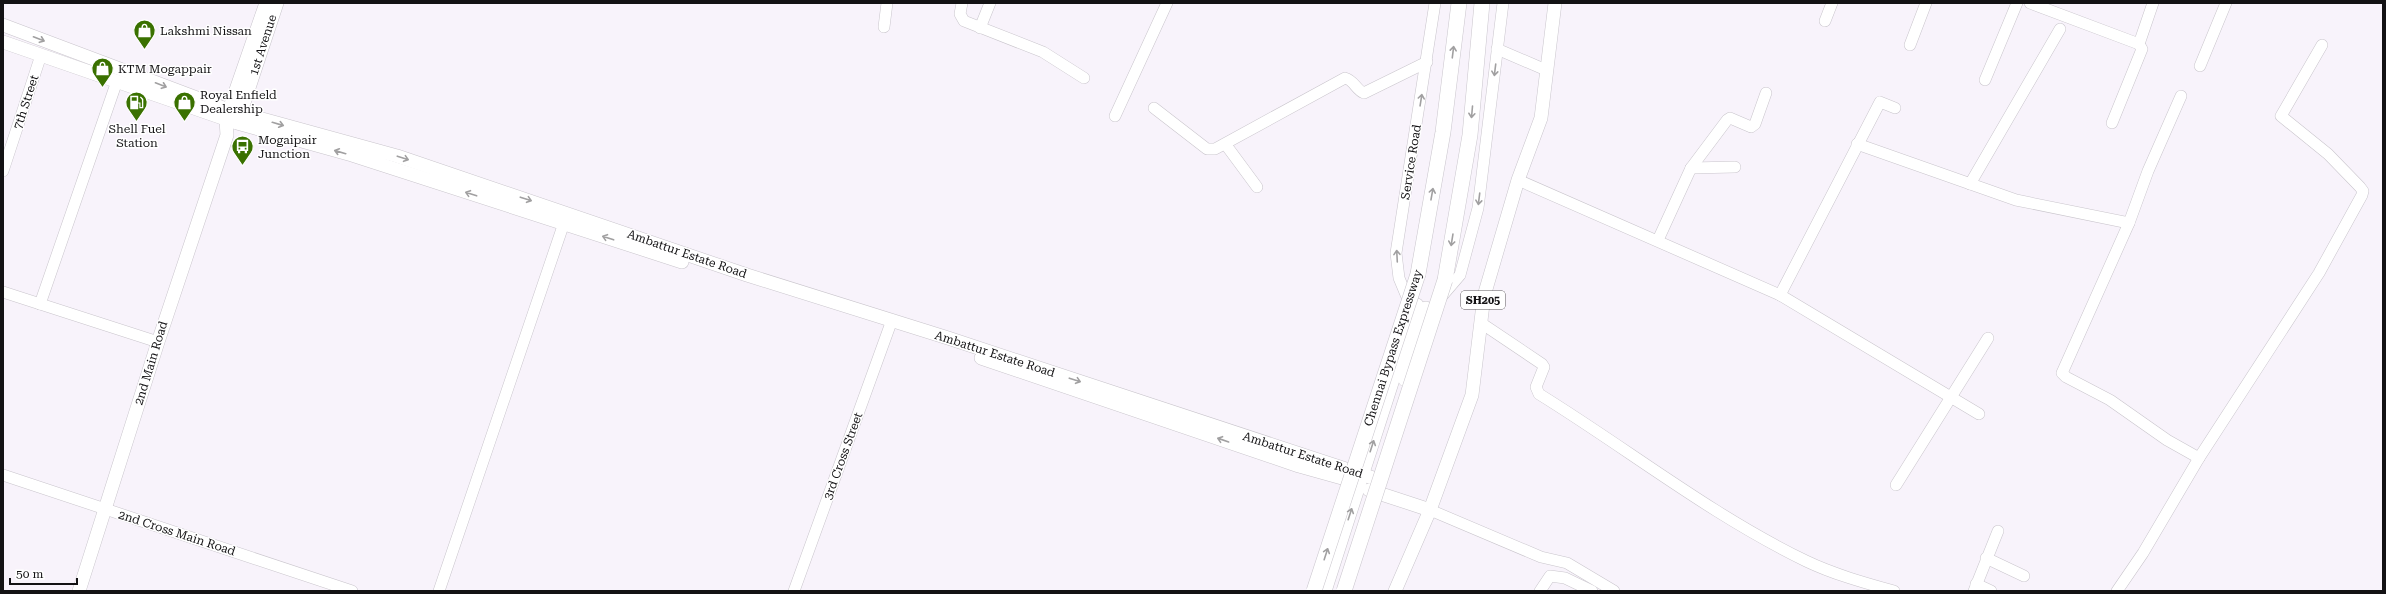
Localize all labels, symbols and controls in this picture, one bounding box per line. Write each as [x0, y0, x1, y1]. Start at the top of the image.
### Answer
street label: 1st Avenue [247, 13, 280, 77]
shop icon: Lakshmi Nissan [132, 18, 158, 51]
place label: Lakshmi Nissan [160, 24, 252, 38]
one-way arrow [33, 35, 45, 43]
one-way arrow [1449, 46, 1457, 59]
shop icon: KTM Mogappair [89, 56, 115, 89]
place label: KTM Mogappair [118, 62, 212, 76]
one-way arrow [1491, 63, 1499, 76]
street label: 7th Street [11, 73, 42, 131]
one-way arrow [155, 81, 167, 89]
place label: Royal Enfield Dealership [200, 88, 277, 116]
fuel station icon: Shell Fuel Station [124, 89, 150, 122]
shop icon: Royal Enfield Dealership [172, 89, 198, 122]
one-way arrow [1417, 94, 1425, 107]
one-way arrow [1468, 105, 1475, 118]
one-way arrow [271, 121, 284, 128]
place label: Shell Fuel Station [108, 122, 166, 150]
street label: Service Road [1398, 123, 1424, 201]
place label: Mogaipair Junction [258, 133, 317, 161]
bus stop icon: Mogaipair Junction [229, 134, 255, 167]
one-way arrow [333, 148, 346, 155]
one-way arrow [396, 155, 409, 162]
one-way arrow [1428, 188, 1436, 201]
one-way arrow [465, 190, 477, 198]
one-way arrow [1475, 192, 1483, 205]
one-way arrow [520, 196, 533, 203]
street label: Ambattur Estate Road [625, 227, 749, 281]
one-way arrow [1448, 233, 1456, 246]
one-way arrow [602, 234, 615, 241]
one-way arrow [1393, 250, 1400, 263]
street label: Chennai Bypass Expressway [1361, 267, 1425, 428]
road number: SH205 [1461, 291, 1505, 309]
street label: 2nd Main Road [132, 319, 171, 407]
street label: Ambattur Estate Road [933, 328, 1057, 380]
one-way arrow [1069, 377, 1082, 384]
street label: 3rd Cross Street [821, 410, 865, 502]
street label: Ambattur Estate Road [1241, 429, 1365, 481]
one-way arrow [1218, 436, 1230, 444]
one-way arrow [1369, 440, 1376, 453]
street label: 2nd Cross Main Road [117, 507, 238, 559]
one-way arrow [1347, 508, 1354, 521]
one-way arrow [1323, 548, 1330, 561]
scale bar [10, 560, 77, 586]
text: 50 m [16, 567, 43, 581]

